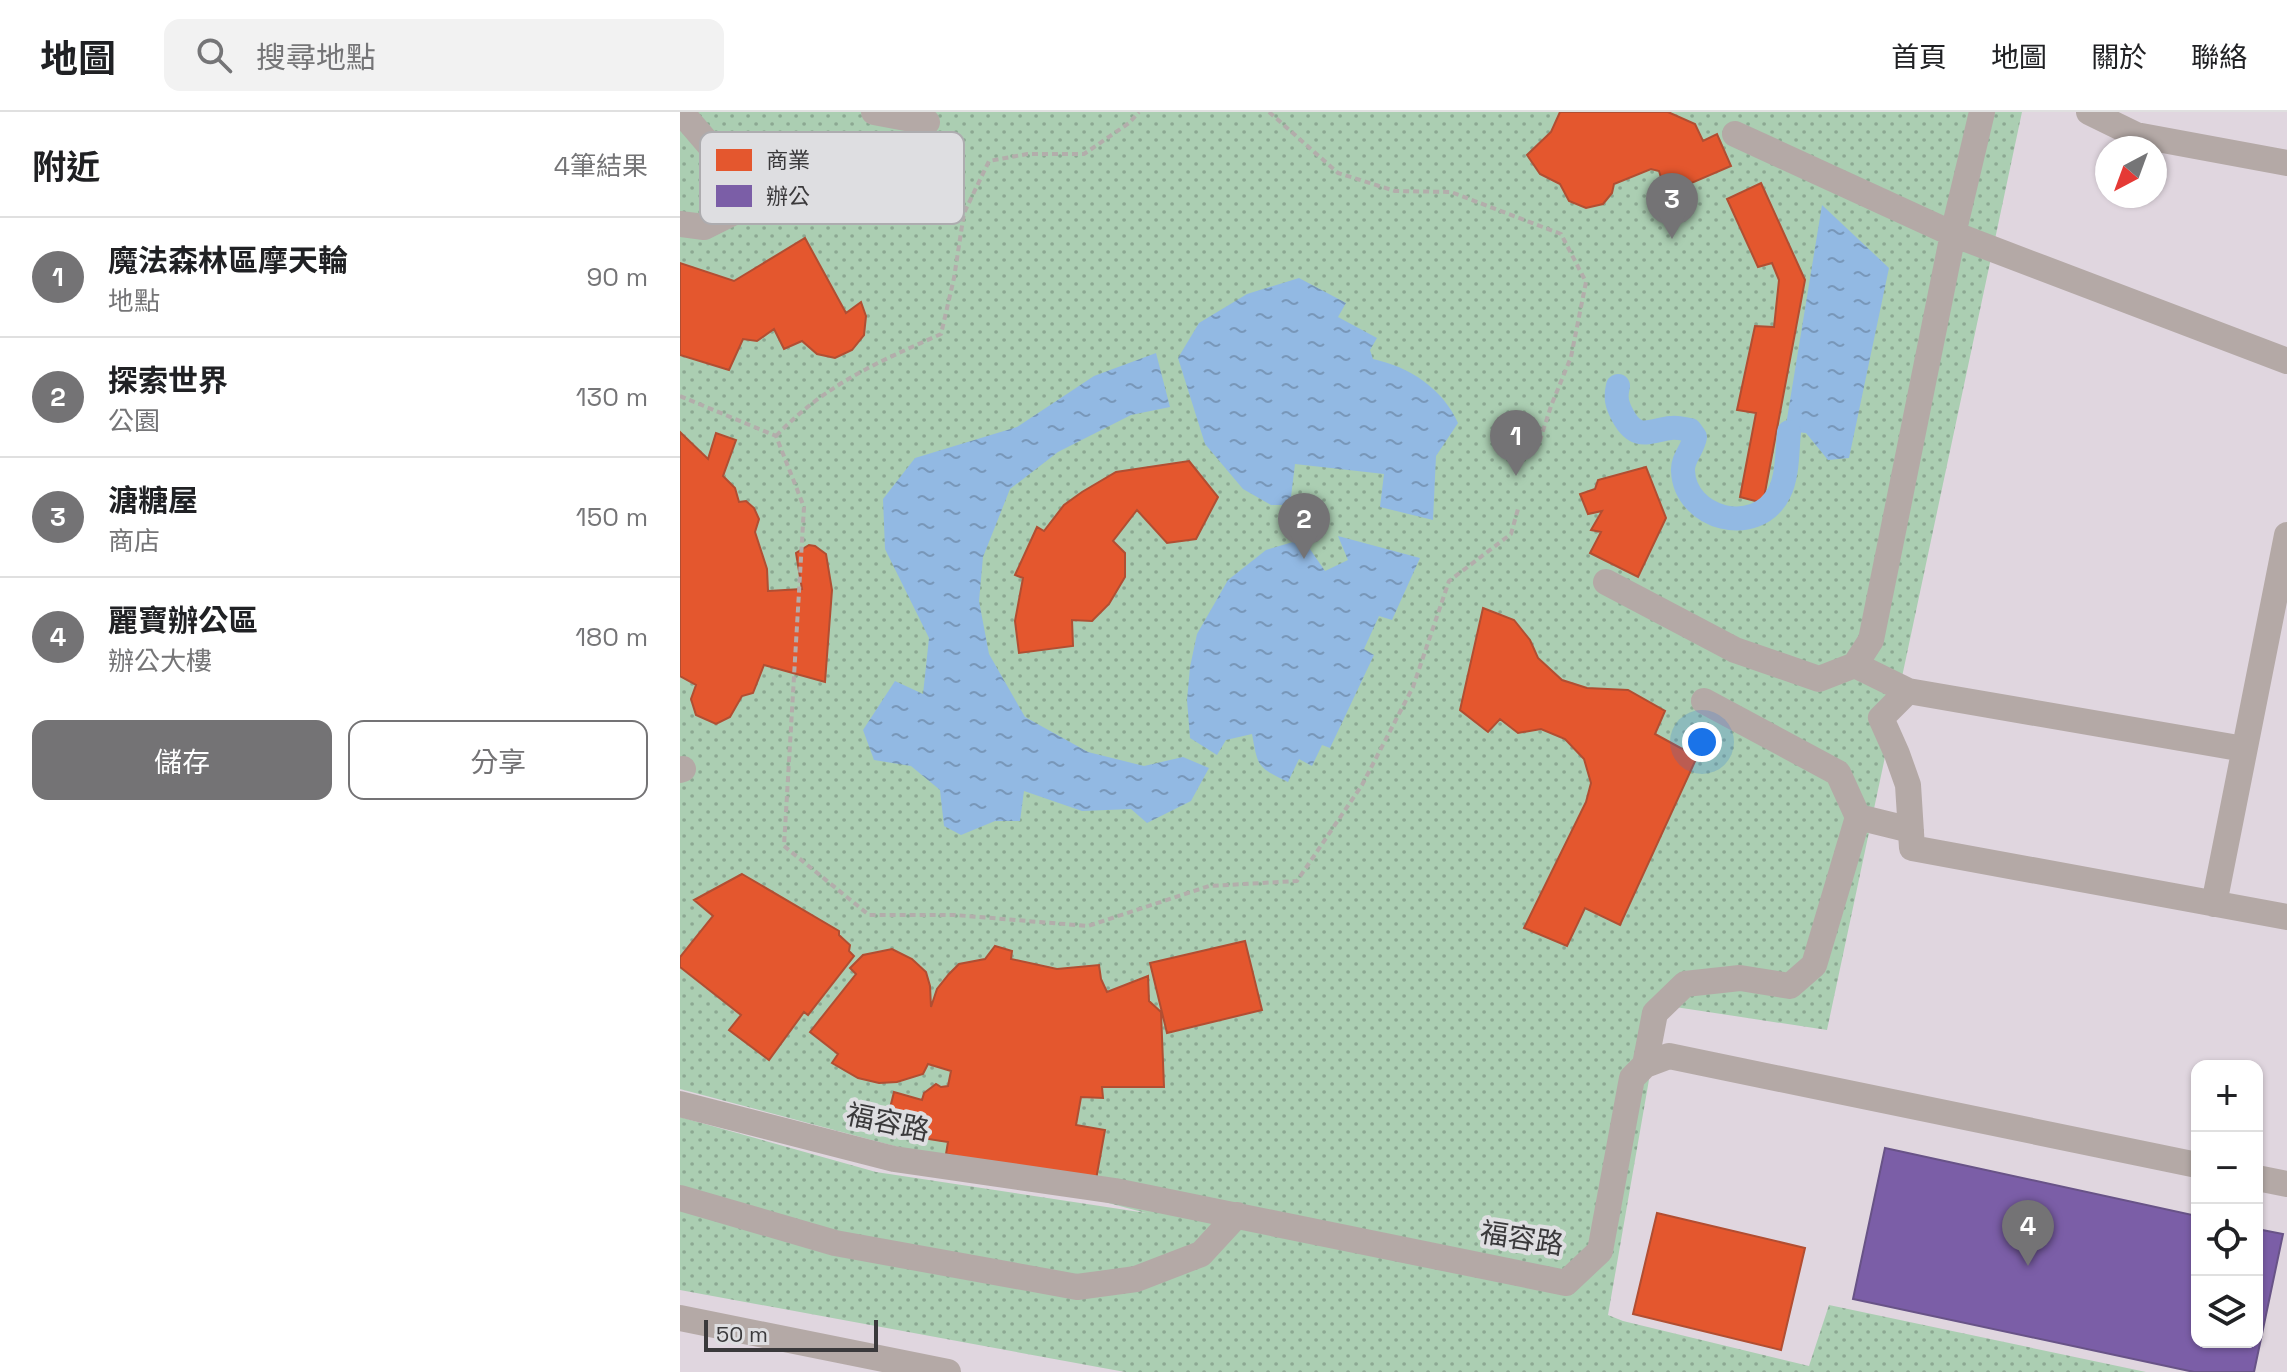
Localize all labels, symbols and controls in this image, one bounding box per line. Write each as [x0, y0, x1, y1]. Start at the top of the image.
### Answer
search box [164, 19, 724, 91]
icon: search [192, 33, 236, 77]
text: 地圖 [40, 35, 116, 83]
text: 搜尋地點 [256, 38, 376, 77]
text: 首頁 [1891, 39, 1947, 75]
text: 地圖 [1991, 39, 2047, 75]
text: 關於 [2091, 39, 2147, 75]
text: 聯絡 [2191, 39, 2247, 75]
legend [700, 132, 964, 224]
north arrow [2095, 136, 2167, 208]
text: 附近 [32, 146, 100, 189]
text: 商業 [766, 146, 810, 174]
text: 4筆結果 [554, 149, 648, 183]
pin: 3 [1646, 173, 1698, 239]
text: 辦公 [766, 182, 810, 210]
text: 魔法森林區摩天輪 [108, 241, 348, 280]
text: 1 [52, 260, 64, 294]
text: 90 m [586, 260, 648, 294]
text: 地點 [108, 284, 160, 318]
text: 探索世界 [108, 361, 228, 400]
text: 2 [50, 380, 66, 414]
text: 130 m [576, 380, 648, 414]
text: 公園 [108, 404, 160, 438]
pin: 1 [1490, 410, 1542, 476]
text: 溏糖屋 [108, 481, 198, 520]
pin: 2 [1278, 493, 1330, 559]
text: 3 [50, 500, 66, 534]
text: 150 m [576, 500, 648, 534]
text: 商店 [108, 524, 160, 558]
text: 麗寶辦公區 [108, 601, 258, 640]
text: 4 [50, 620, 66, 654]
text: 180 m [575, 620, 648, 654]
text: 辦公大樓 [108, 644, 212, 678]
button: 儲存 [32, 720, 332, 800]
button: 分享 [348, 720, 648, 800]
your location [1682, 722, 1722, 762]
map controls [2191, 1060, 2263, 1348]
button: + [2191, 1060, 2263, 1132]
street label: 福容路 [843, 1096, 933, 1148]
button: − [2191, 1132, 2263, 1204]
pin: 4 [2002, 1200, 2054, 1266]
button: locate [2191, 1204, 2263, 1276]
street label: 福容路 [1478, 1214, 1566, 1262]
button: layers [2191, 1276, 2263, 1348]
scale bar [704, 1316, 878, 1352]
text: 50 m [716, 1320, 768, 1348]

